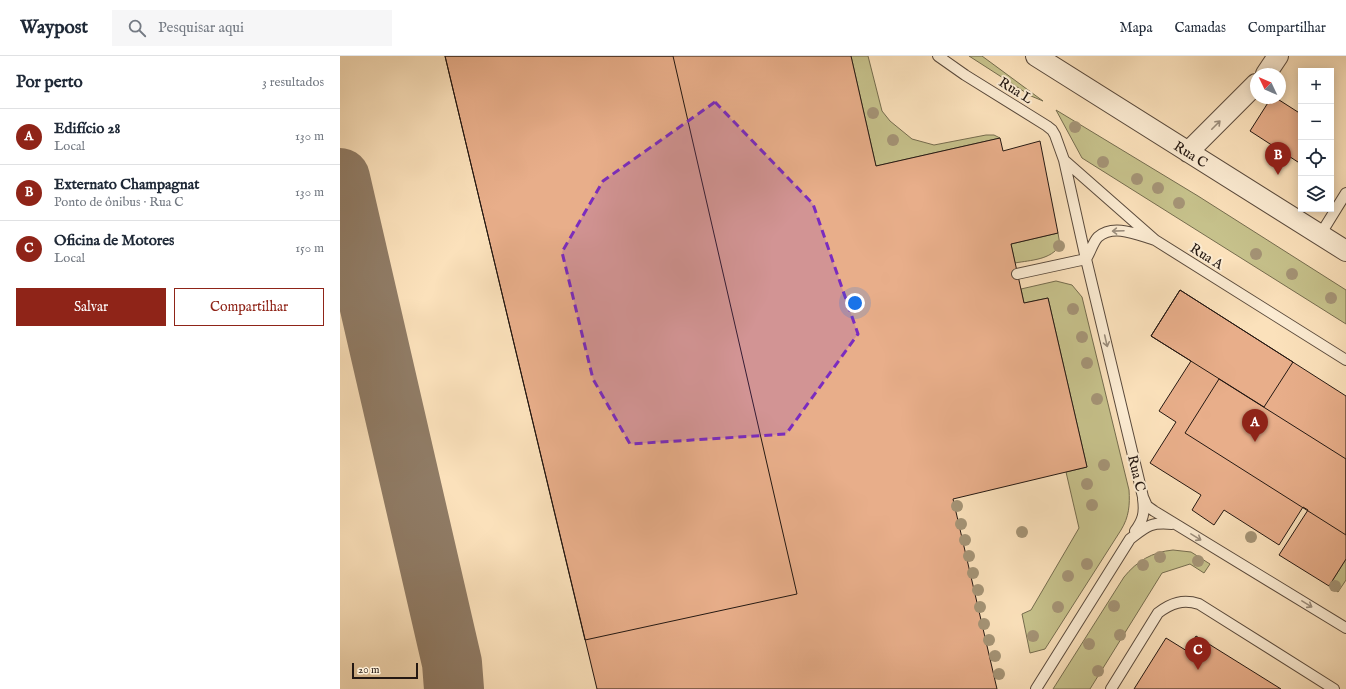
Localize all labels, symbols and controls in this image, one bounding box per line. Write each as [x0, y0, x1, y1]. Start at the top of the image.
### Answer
search box [112, 10, 392, 46]
text: Waypost [20, 16, 88, 40]
icon: search [126, 17, 148, 39]
text: Pesquisar aqui [158, 18, 244, 37]
text: Mapa [1120, 19, 1152, 37]
text: Camadas [1174, 19, 1226, 37]
text: Compartilhar [1248, 19, 1326, 37]
north arrow [1250, 68, 1286, 104]
map controls [1298, 68, 1334, 212]
button: + [1298, 68, 1334, 104]
text: Por perto [16, 72, 83, 93]
street label: Rua L [995, 73, 1036, 108]
text: 3 resultados [262, 74, 324, 91]
button: − [1298, 104, 1334, 140]
text: Edifício 28 [54, 119, 120, 138]
one-way arrow [1211, 120, 1221, 129]
text: A [25, 128, 33, 145]
text: 130 m [295, 128, 324, 145]
street label: Rua C [1170, 137, 1211, 172]
text: Local [54, 138, 85, 155]
button: locate [1298, 140, 1334, 176]
pin: B [1265, 142, 1291, 175]
text: Externato Champagnat [54, 175, 199, 194]
button: layers [1298, 176, 1334, 212]
text: B [25, 184, 33, 201]
text: 130 m [295, 184, 324, 201]
text: Ponto de ônibus · Rua C [54, 194, 184, 211]
one-way arrow [1112, 228, 1125, 235]
text: Oficina de Motores [54, 231, 174, 250]
text: C [24, 240, 34, 257]
text: 150 m [295, 240, 324, 257]
street label: Rua A [1186, 240, 1227, 274]
text: Local [54, 250, 85, 267]
button: Salvar [16, 288, 166, 326]
button: Compartilhar [174, 288, 324, 326]
your location [845, 293, 865, 313]
one-way arrow [1102, 334, 1110, 347]
pin: A [1242, 409, 1268, 442]
street label: Rua C [1123, 453, 1149, 493]
one-way arrow [1190, 533, 1202, 541]
one-way arrow [1301, 601, 1313, 609]
pin: C [1185, 637, 1211, 670]
scale bar [352, 661, 418, 680]
text: 20 m [358, 663, 379, 677]

